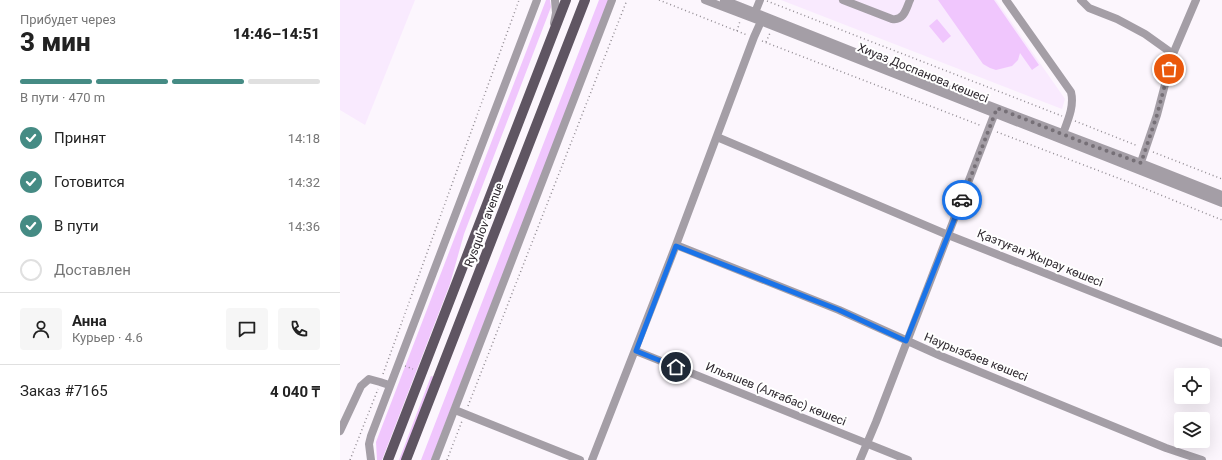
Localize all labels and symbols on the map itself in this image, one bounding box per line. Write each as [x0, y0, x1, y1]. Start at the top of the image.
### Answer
street label: Хиуаз Доспанова көшесі [856, 40, 991, 106]
pin [1152, 52, 1186, 86]
courier [942, 180, 982, 220]
street label: Rysqulov avenue [461, 181, 507, 269]
street label: Қазтуған Жырау көшесі [975, 226, 1105, 290]
street label: Наурызбаев көшесі [922, 330, 1030, 384]
pin [659, 350, 693, 384]
street label: Ильяшев (Алғабас) көшесі [704, 359, 848, 429]

